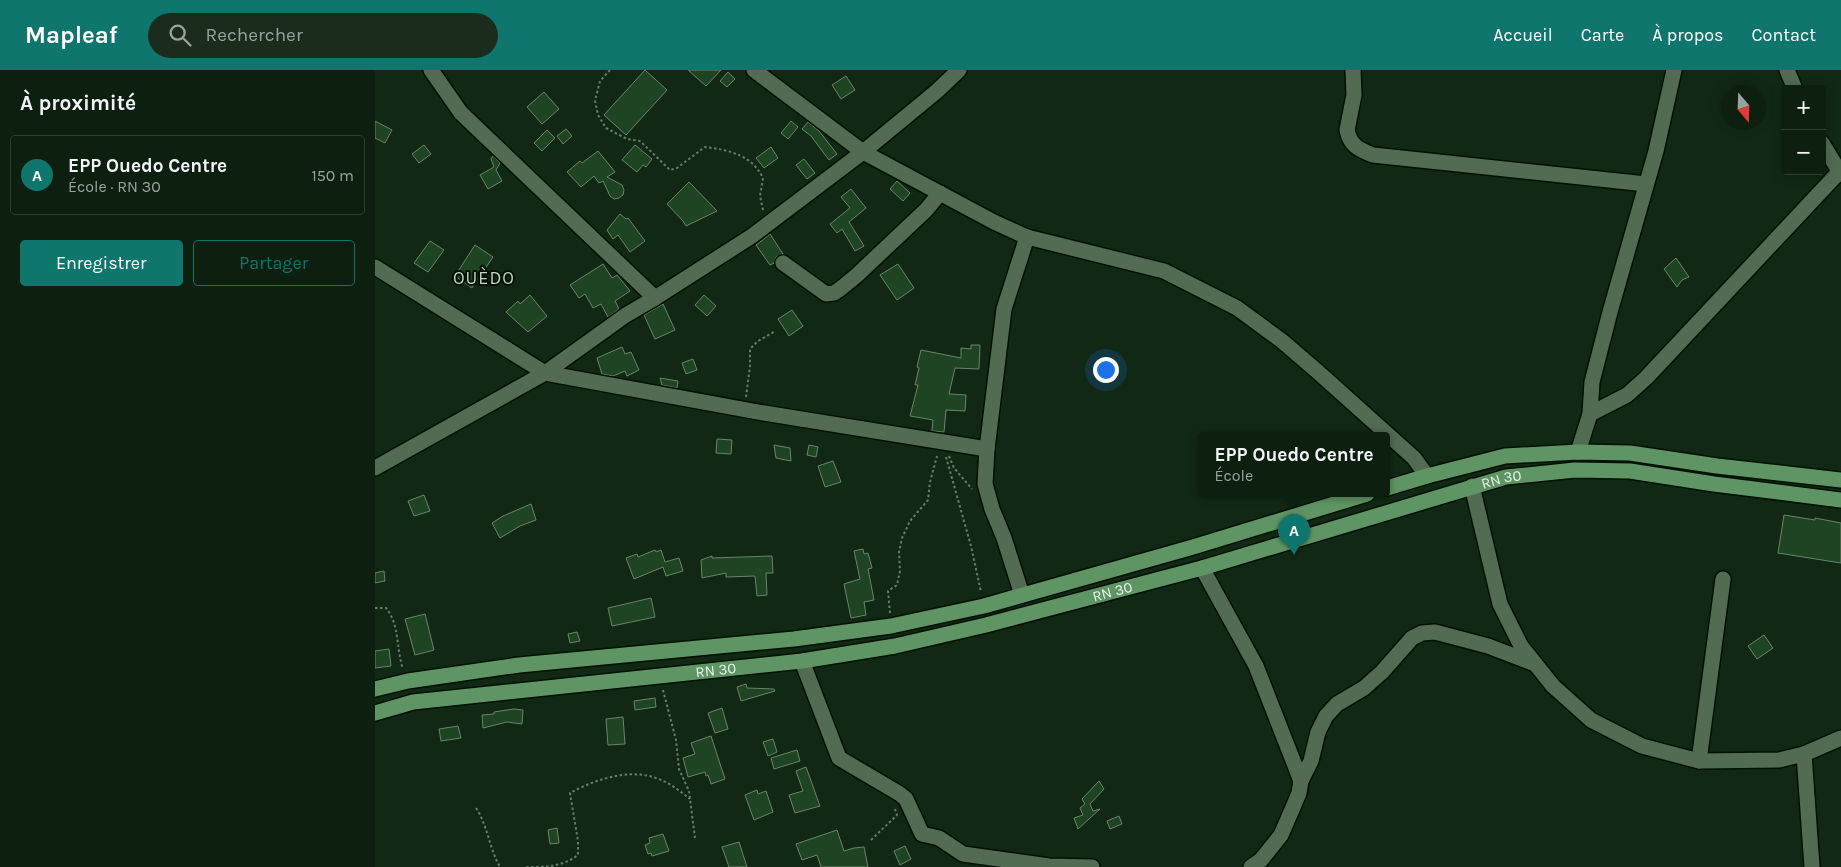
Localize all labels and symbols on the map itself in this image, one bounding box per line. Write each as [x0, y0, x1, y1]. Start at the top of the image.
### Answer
north arrow [1721, 85, 1766, 130]
district label: OUÈDO [453, 266, 515, 289]
your location [1093, 357, 1119, 383]
street label: RN 30 [1479, 466, 1522, 493]
pin: A [1278, 514, 1310, 555]
street label: RN 30 [1090, 578, 1134, 606]
street label: RN 30 [695, 659, 737, 681]

